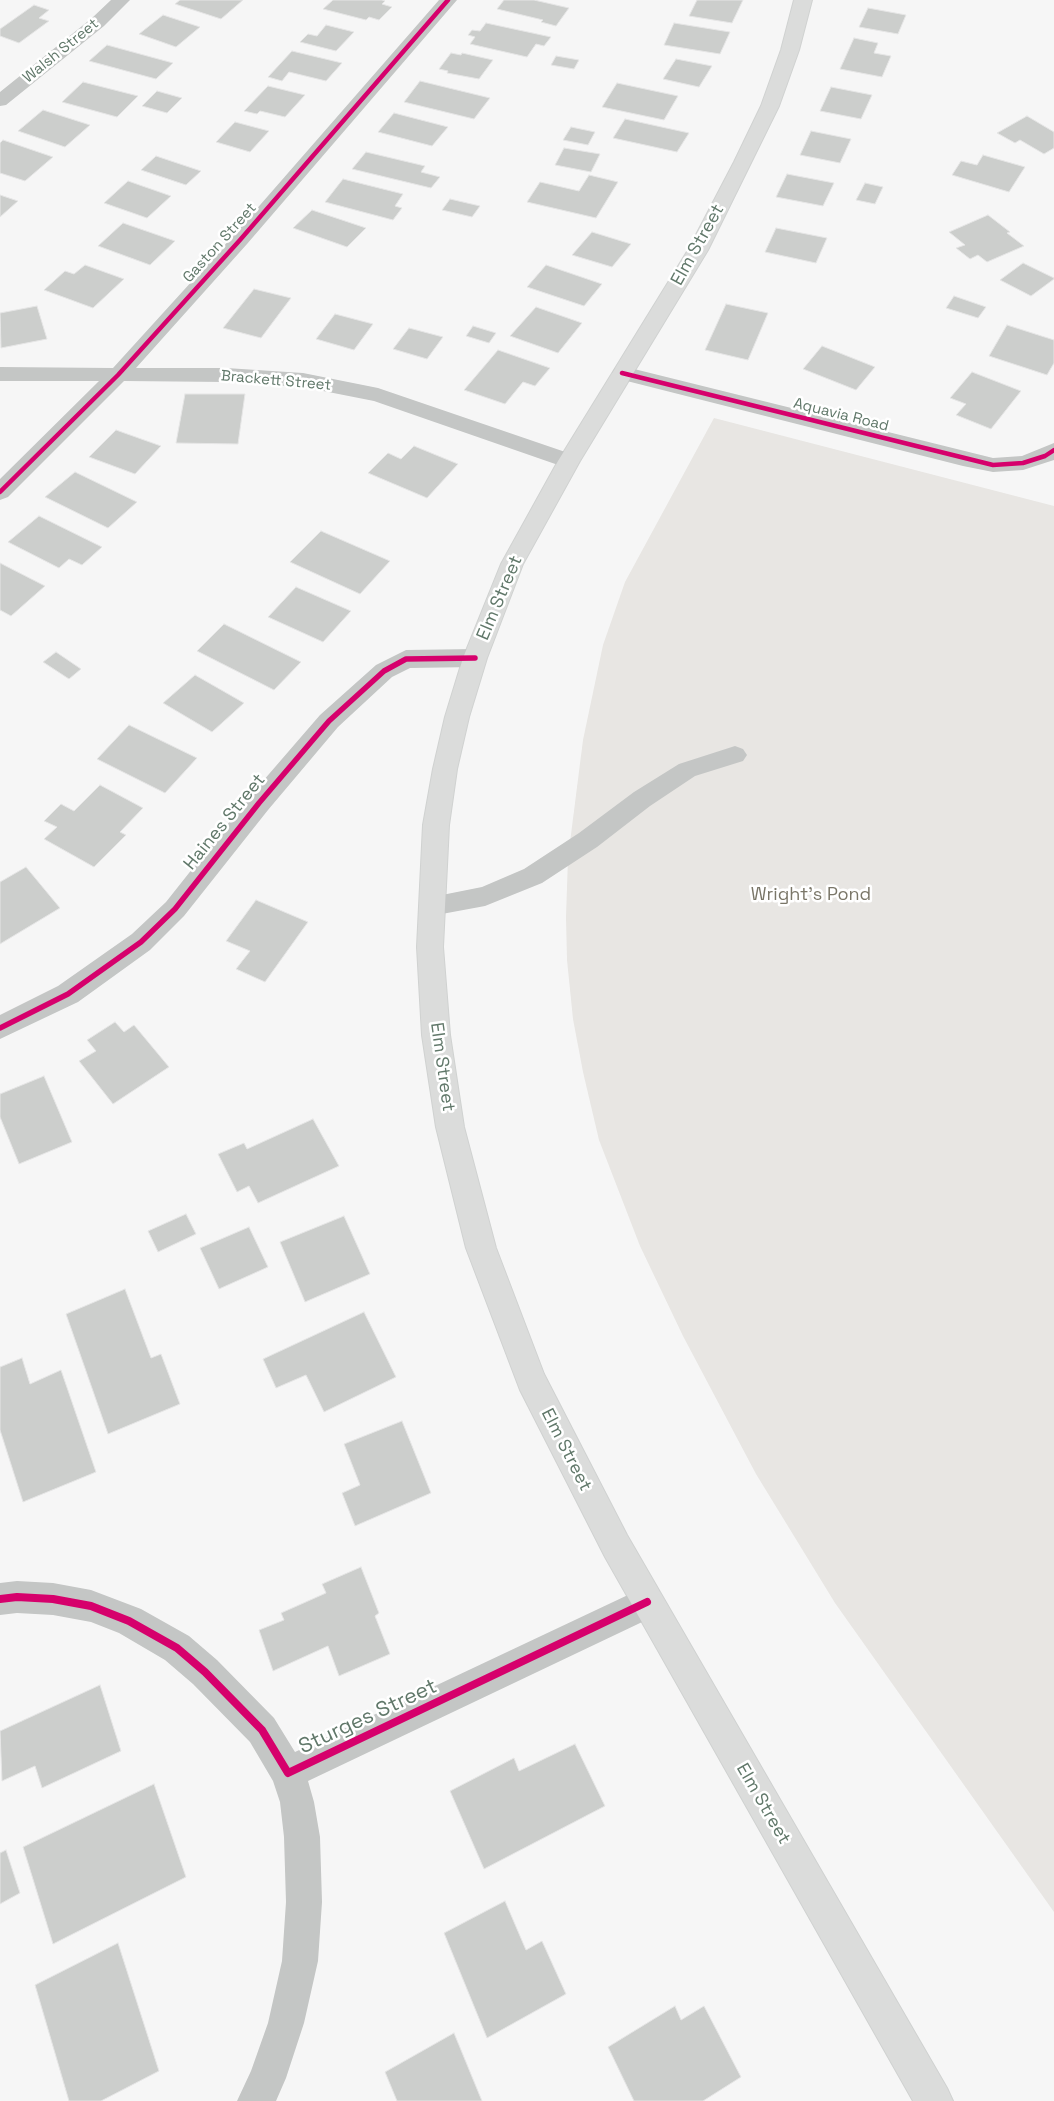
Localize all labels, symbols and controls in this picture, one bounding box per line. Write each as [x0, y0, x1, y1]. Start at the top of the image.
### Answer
street label: Walsh Street [20, 15, 102, 87]
street label: Gaston Street [180, 199, 260, 287]
street label: Elm Street [667, 201, 729, 289]
street label: Brackett Street [220, 367, 332, 395]
street label: Aquavia Road [791, 394, 891, 436]
street label: Elm Street [473, 553, 527, 643]
street label: Haines Street [180, 770, 270, 874]
park label: Wright's Pond [751, 884, 871, 906]
street label: Elm Street [425, 1021, 459, 1113]
street label: Elm Street [536, 1405, 596, 1495]
street label: Sturges Street [295, 1674, 441, 1760]
street label: Elm Street [731, 1760, 795, 1848]

